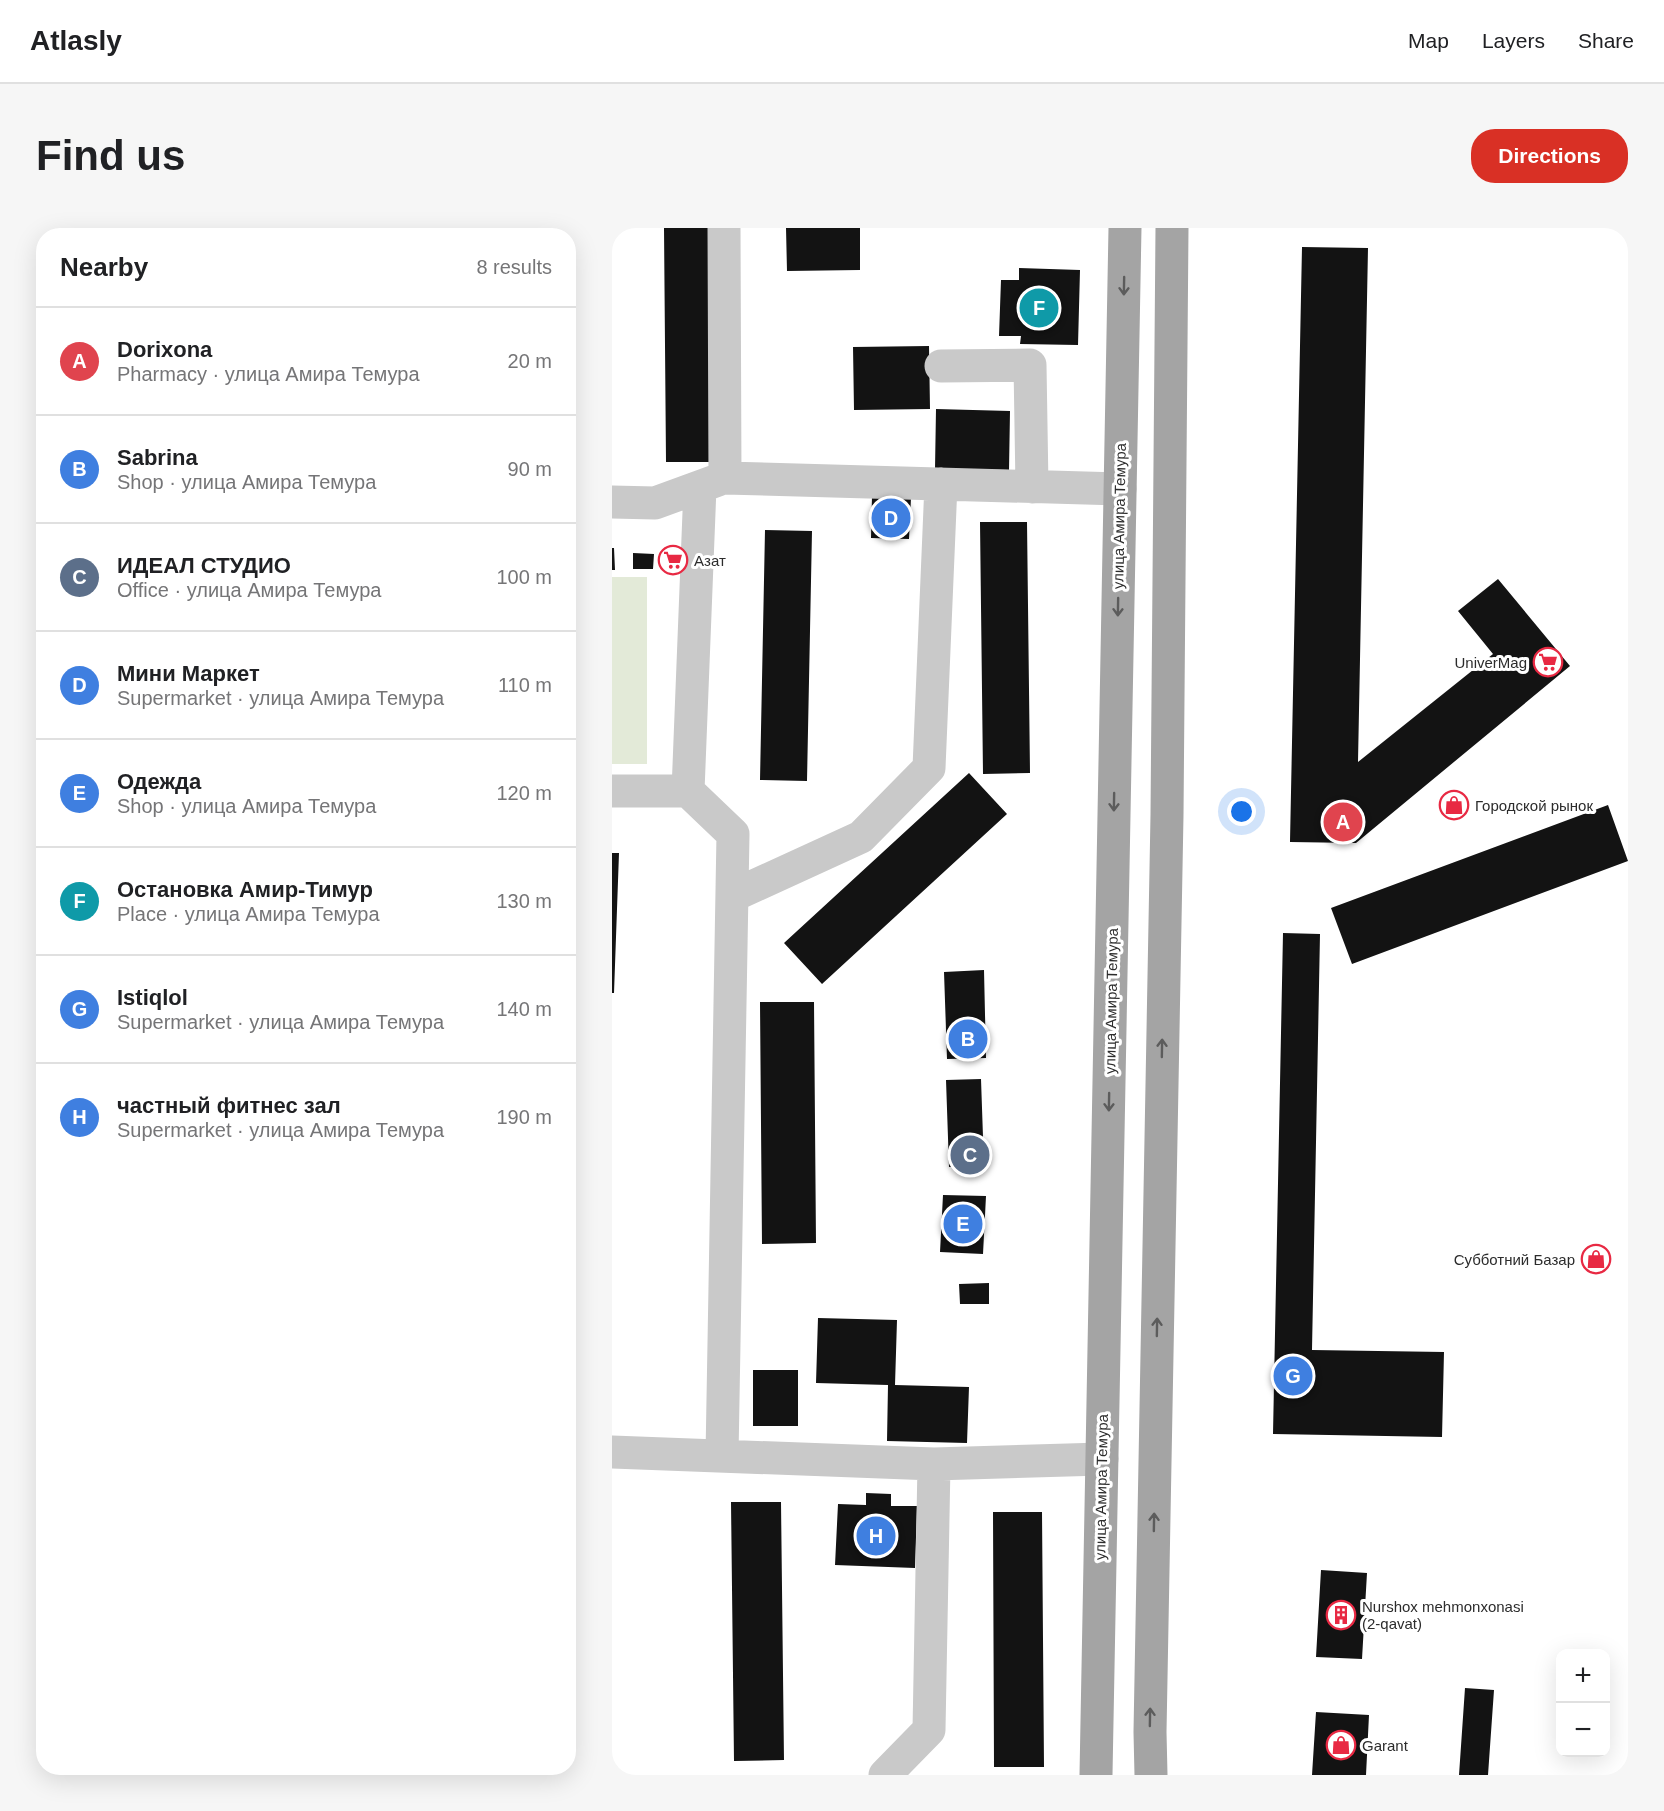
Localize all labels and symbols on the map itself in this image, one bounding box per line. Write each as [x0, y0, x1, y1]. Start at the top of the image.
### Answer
one-way arrow [1118, 276, 1130, 296]
pin: F [1020, 286, 1058, 331]
street label: улица Амира Темура [1109, 442, 1129, 589]
pin: D [872, 496, 910, 540]
supermarket icon: Азат [657, 544, 689, 576]
place label: Азат [694, 552, 726, 569]
one-way arrow [1112, 597, 1123, 617]
supermarket icon: UniverMag [1532, 646, 1564, 678]
place label: UniverMag [1454, 654, 1527, 671]
shop icon: Городской рынок [1438, 789, 1470, 821]
one-way arrow [1108, 792, 1120, 812]
your location [1227, 797, 1256, 826]
place label: Городской рынок [1475, 797, 1593, 814]
pin: A [1324, 800, 1362, 844]
street label: улица Амира Темура [1101, 927, 1121, 1074]
pin: B [948, 1016, 988, 1062]
one-way arrow [1157, 1038, 1168, 1058]
one-way arrow [1103, 1092, 1114, 1112]
pin: C [950, 1132, 990, 1178]
pin: E [944, 1202, 982, 1246]
shop icon: Субботний Базар [1580, 1243, 1612, 1275]
place label: Субботний Базар [1454, 1251, 1575, 1268]
one-way arrow [1152, 1317, 1163, 1337]
pin: G [1274, 1354, 1312, 1398]
street label: улица Амира Темура [1091, 1413, 1111, 1560]
one-way arrow [1148, 1512, 1160, 1532]
pin: H [856, 1514, 896, 1558]
place label: Nurshox mehmonxonasi (2-qavat) [1362, 1598, 1524, 1632]
building icon: Nurshox mehmonxonasi (2-qavat) [1325, 1599, 1357, 1631]
one-way arrow [1145, 1707, 1156, 1727]
shop icon: Garant [1325, 1729, 1357, 1761]
place label: Garant [1362, 1737, 1409, 1754]

